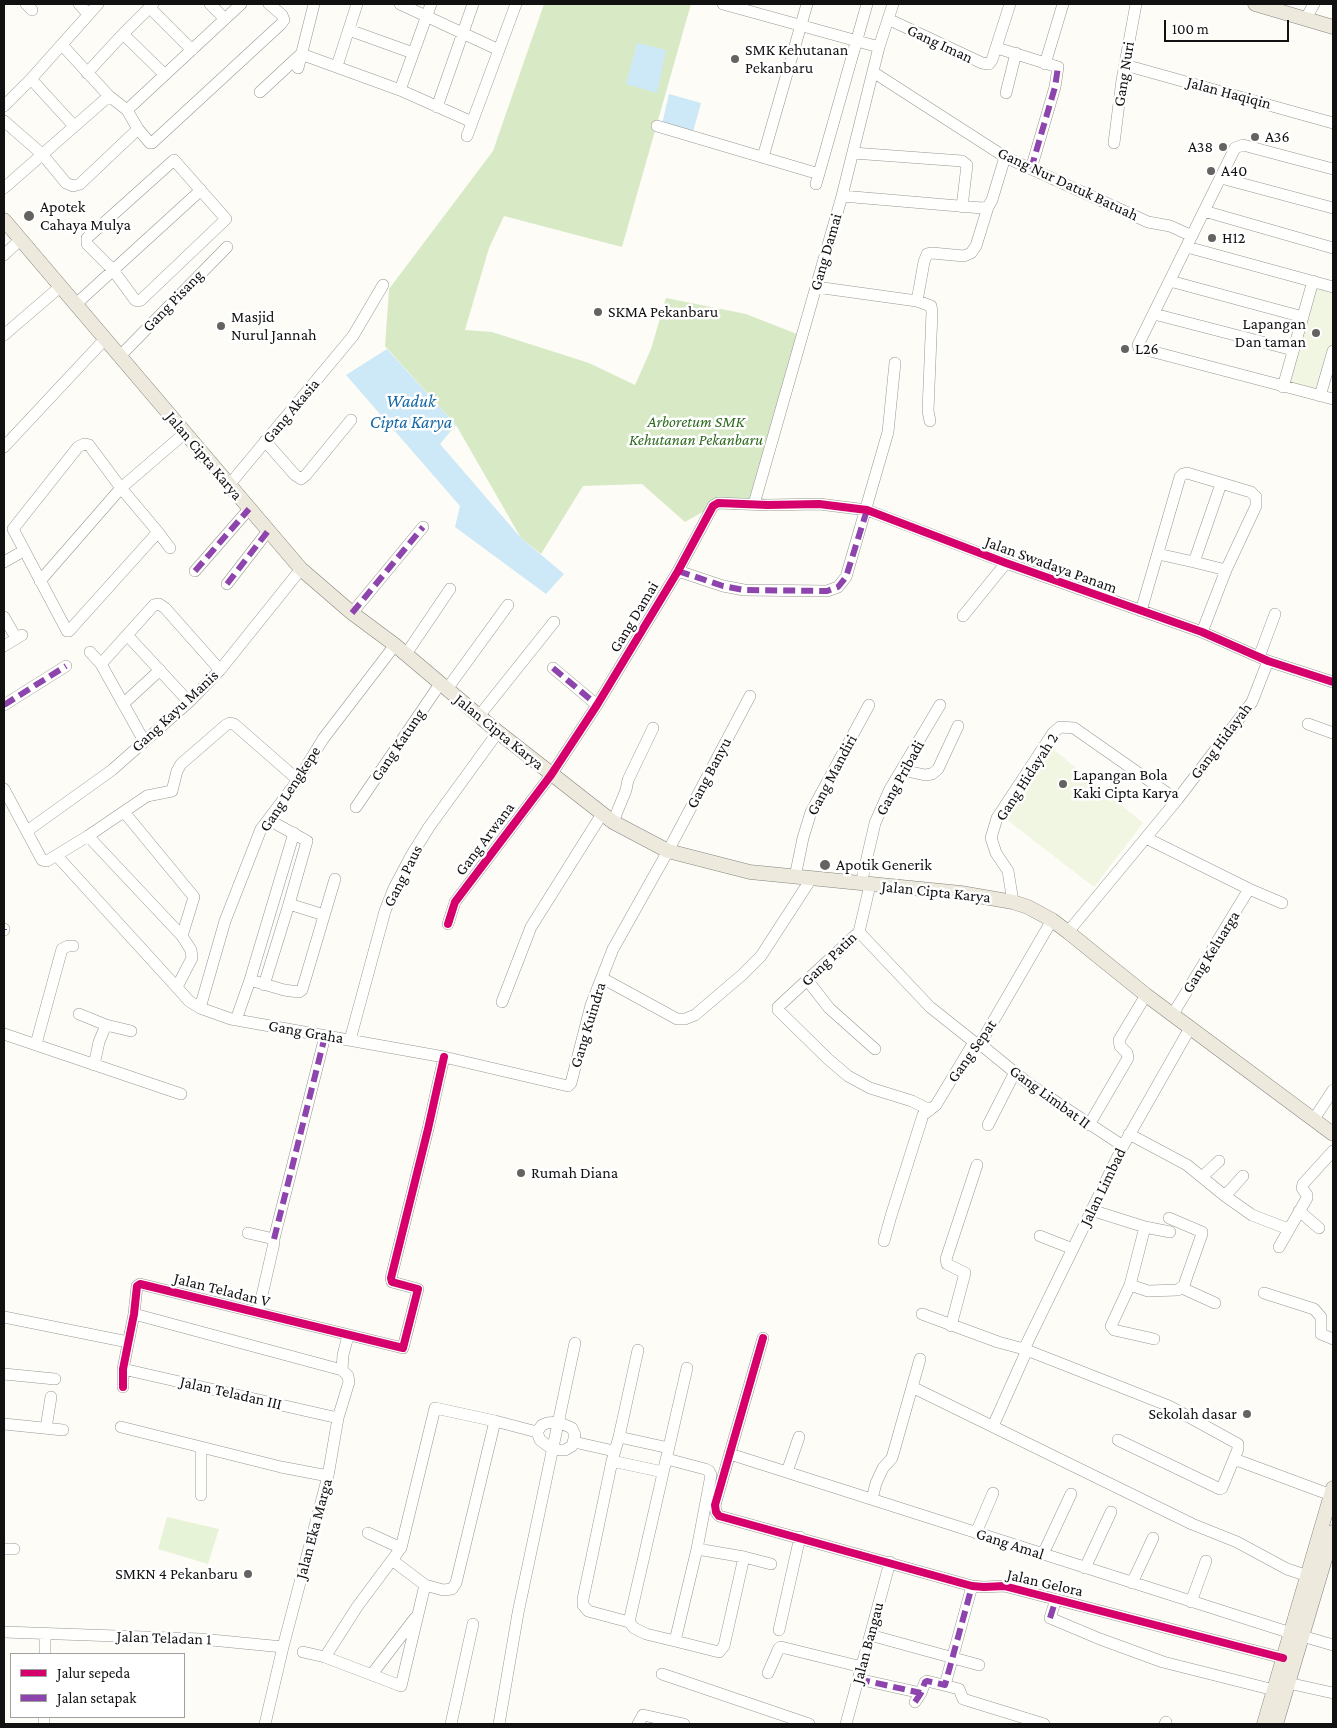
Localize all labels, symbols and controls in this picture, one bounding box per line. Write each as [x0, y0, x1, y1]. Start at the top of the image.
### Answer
scale bar [1167, 10, 1292, 42]
street label: Gang Iman [904, 20, 976, 68]
text: 100 m [1172, 21, 1209, 37]
place label: SMK Kehutanan Pekanbaru [745, 40, 848, 78]
street label: Gang Nuri [1109, 40, 1139, 108]
marker: SMK Kehutanan Pekanbaru [729, 53, 741, 65]
street label: Jalan Haqiqin [1185, 73, 1273, 113]
place label: A36 [1265, 127, 1290, 147]
marker: A36 [1249, 131, 1261, 143]
place label: A38 [1188, 137, 1213, 157]
marker: A38 [1217, 141, 1229, 153]
street label: Gang Nur Datuk Batuah [995, 143, 1141, 225]
place label: A40 [1221, 161, 1247, 181]
marker: A40 [1205, 165, 1217, 177]
place label: Apotek Cahaya Mulya [40, 197, 131, 235]
marker: Apotek Cahaya Mulya [22, 209, 36, 223]
street label: Gang Damai [806, 211, 846, 293]
place label: H12 [1222, 228, 1245, 248]
marker: H12 [1206, 232, 1218, 244]
street label: Gang Pisang [139, 266, 207, 336]
place label: SKMA Pekanbaru [608, 302, 718, 322]
marker: SKMA Pekanbaru [592, 306, 604, 318]
place label: Masjid Nurul Jannah [231, 307, 317, 345]
place label: Lapangan Dan taman [1235, 314, 1306, 352]
marker: Masjid Nurul Jannah [215, 320, 227, 332]
marker: Lapangan Dan taman [1310, 327, 1322, 339]
place label: L26 [1135, 339, 1159, 359]
marker: L26 [1119, 343, 1131, 355]
street label: Gang Akasia [258, 375, 324, 447]
water label: Waduk Cipta Karya [370, 390, 452, 432]
street label: Jalan Cipta Karya [161, 408, 247, 504]
park label: Arboretum SMK Kehutanan Pekanbaru [629, 412, 763, 450]
street label: Jalan Swadaya Panam [982, 532, 1120, 598]
street label: Gang Damai [605, 578, 663, 656]
street label: Gang Kayu Manis [128, 666, 222, 756]
street label: Jalan Cipta Karya [450, 690, 548, 774]
street label: Gang Hidayah [1186, 699, 1256, 783]
street label: Gang Katung [367, 705, 429, 785]
street label: Gang Hidayah 2 [991, 729, 1063, 825]
street label: Gang Mandiri [803, 731, 861, 819]
street label: Gang Banyu [682, 734, 736, 812]
street label: Gang Pribadi [871, 737, 929, 819]
street label: Gang Lengkepe [255, 743, 325, 835]
place label: Lapangan Bola Kaki Cipta Karya [1073, 765, 1179, 803]
marker: Lapangan Bola Kaki Cipta Karya [1057, 778, 1069, 790]
street label: Gang Arwana [451, 799, 519, 879]
street label: Gang Paus [379, 842, 427, 910]
place label: Apotik Generik [836, 855, 932, 875]
marker: Apotik Generik [818, 858, 832, 872]
street label: Jalan Cipta Karya [880, 877, 992, 907]
street label: Gang Keluarga [1178, 907, 1244, 997]
street label: Gang Patin [797, 928, 861, 990]
street label: Gang Kuindra [566, 980, 610, 1070]
street label: Gang Graha [267, 1016, 345, 1048]
street label: Gang Sepat [943, 1016, 1001, 1086]
street label: Gang Limbat II [1006, 1061, 1094, 1133]
street label: Jalan Limbad [1076, 1145, 1130, 1229]
place label: Rumah Diana [531, 1163, 618, 1183]
marker: Rumah Diana [515, 1167, 527, 1179]
street label: Jalan Teladan V [172, 1269, 272, 1311]
street label: Jalan Teladan III [178, 1372, 284, 1414]
place label: Sekolah dasar [1149, 1404, 1237, 1424]
marker: Sekolah dasar [1241, 1408, 1253, 1420]
street label: Jalan Eka Marga [291, 1477, 337, 1581]
street label: Gang Amal [974, 1524, 1046, 1564]
place label: SMKN 4 Pekanbaru [115, 1564, 238, 1584]
street label: Jalan Gelora [1005, 1565, 1085, 1601]
marker: SMKN 4 Pekanbaru [242, 1568, 254, 1580]
street label: Jalan Bangau [848, 1600, 888, 1686]
street label: Jalan Teladan 1 [116, 1627, 212, 1649]
legend [10, 1653, 185, 1718]
text: Jalur sepeda [57, 1665, 130, 1681]
text: Jalan setapak [57, 1690, 136, 1706]

